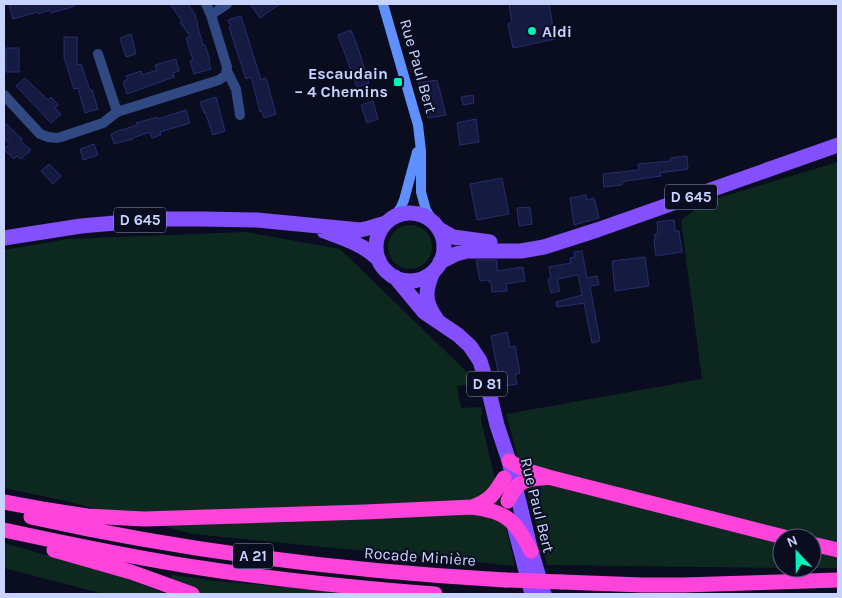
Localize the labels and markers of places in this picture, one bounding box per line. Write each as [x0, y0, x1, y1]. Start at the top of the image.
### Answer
place label: Aldi [542, 22, 572, 41]
marker: Aldi [526, 25, 538, 37]
place label: Escaudain – 4 Chemins [295, 64, 388, 101]
marker: Escaudain – 4 Chemins [392, 76, 404, 88]

